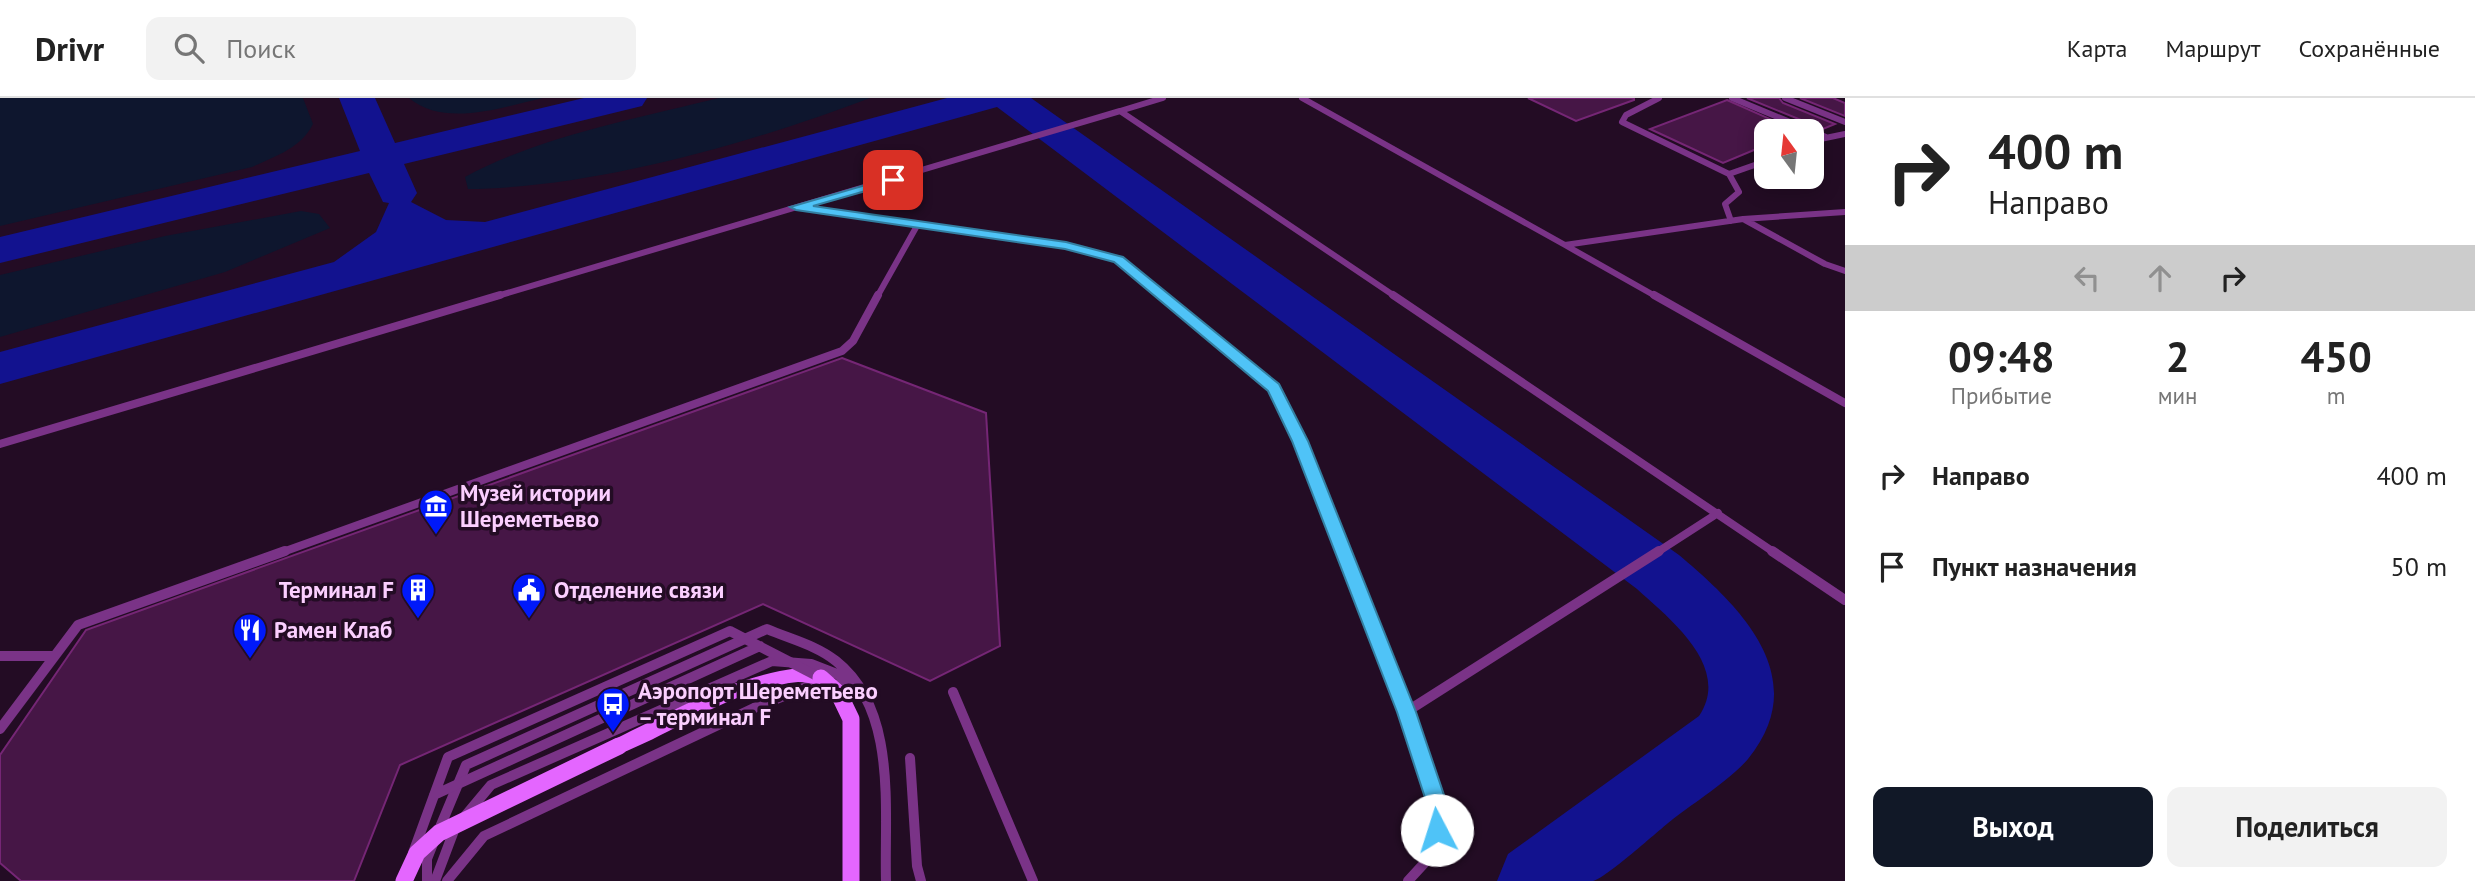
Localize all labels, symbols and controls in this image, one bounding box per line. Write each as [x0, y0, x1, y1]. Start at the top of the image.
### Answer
search box [146, 17, 636, 80]
text: Drivr [35, 27, 104, 70]
icon: search [170, 29, 208, 67]
text: Поиск [226, 32, 296, 65]
text: Карта [2067, 33, 2127, 64]
text: Маршрут [2165, 33, 2260, 64]
text: Сохранённые [2298, 33, 2440, 64]
north arrow [1754, 119, 1824, 189]
map controls [1754, 119, 1824, 189]
text: 400 m [1988, 119, 2123, 183]
icon: right [1873, 126, 1964, 217]
pin [863, 150, 923, 210]
icon: arrive [874, 161, 912, 199]
text: Направо [1988, 181, 2109, 223]
icon: left [2068, 259, 2106, 297]
icon: ahead [2141, 259, 2179, 297]
icon: right [2214, 259, 2252, 297]
text: 09:48 [1948, 329, 2055, 384]
text: 2 [2166, 329, 2189, 384]
text: 450 [2300, 329, 2372, 384]
text: Прибытие [1951, 381, 2052, 410]
text: мин [2158, 381, 2197, 410]
text: m [2327, 381, 2346, 410]
icon: right [1873, 457, 1911, 495]
text: Направо [1932, 459, 2030, 492]
text: 400 m [2376, 459, 2447, 492]
place label: Музей истории Шереметьево [460, 478, 611, 533]
museum icon: Музей истории Шереметьево [417, 487, 455, 536]
icon: arrive [1873, 548, 1911, 586]
text: Пункт назначения [1932, 550, 2137, 583]
text: 50 m [2391, 550, 2447, 583]
building icon: Терминал F [399, 571, 437, 620]
public building icon: Отделение связи [510, 571, 548, 620]
place label: Терминал F [279, 575, 394, 604]
place label: Отделение связи [554, 575, 724, 604]
restaurant icon: Рамен Клаб [231, 611, 269, 660]
place label: Рамен Клаб [274, 615, 392, 644]
place label: Аэропорт Шереметьево – терминал F [638, 676, 878, 731]
bus stop icon: Аэропорт Шереметьево – терминал F [594, 685, 632, 734]
button: Выход [1873, 787, 2153, 867]
button: Поделиться [2167, 787, 2447, 867]
position arrow [1400, 793, 1474, 867]

